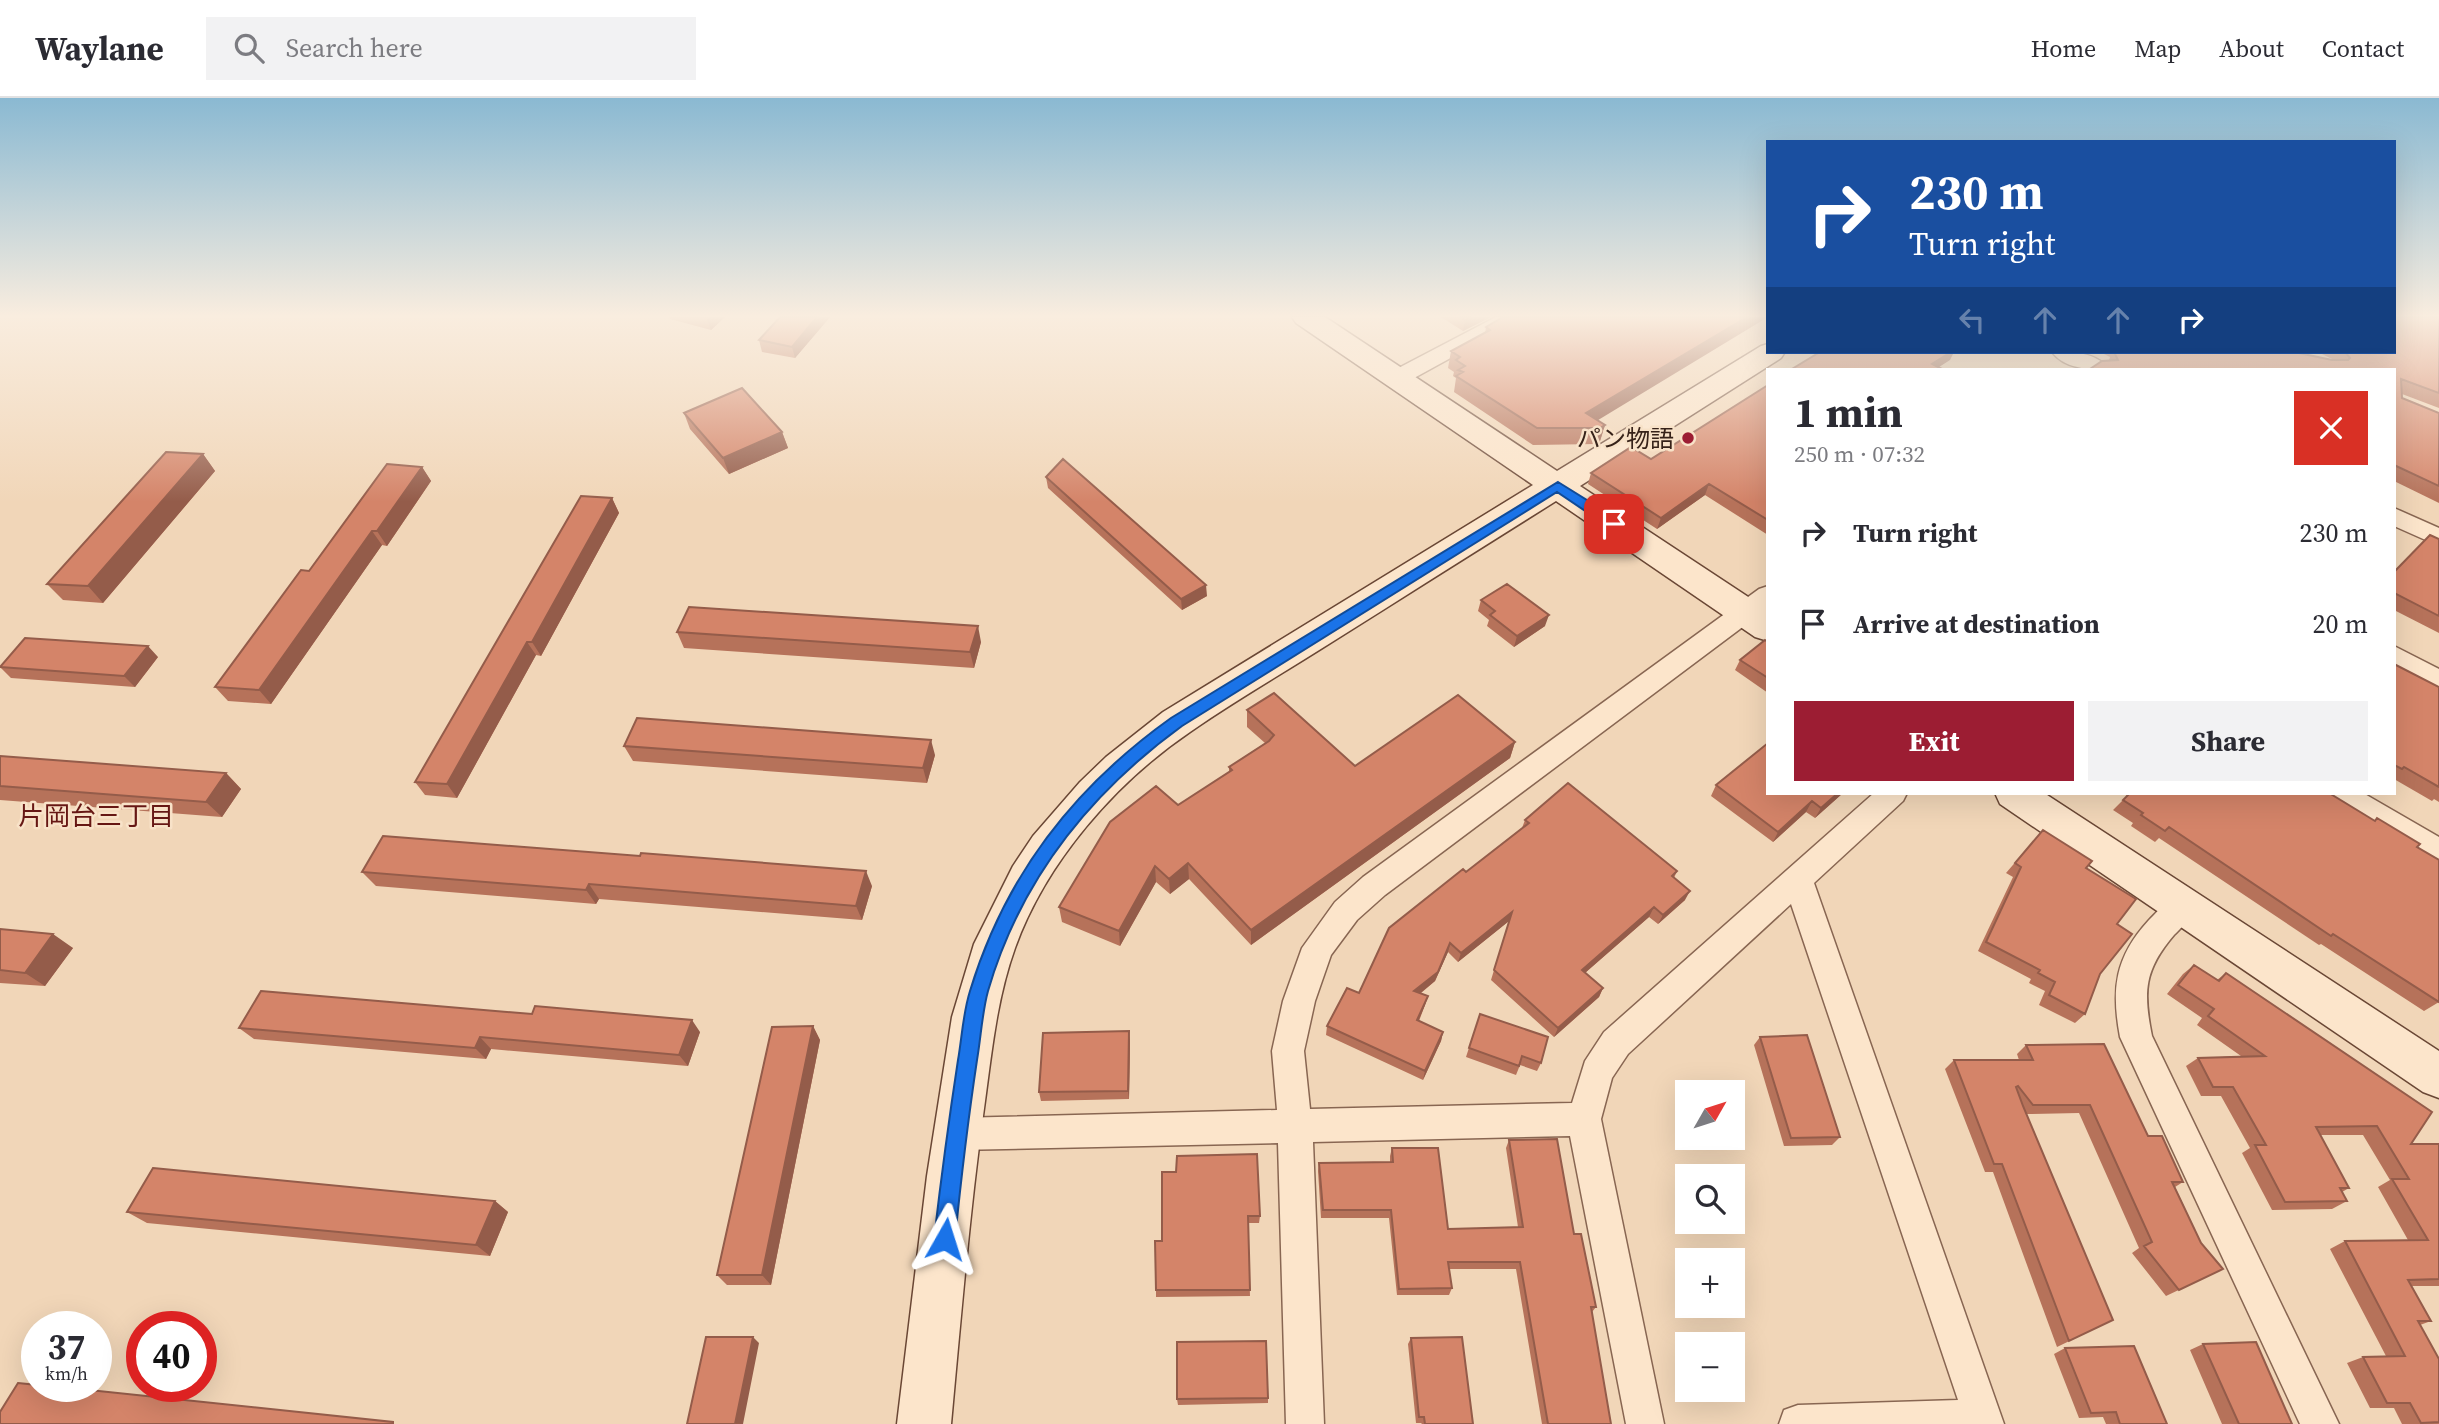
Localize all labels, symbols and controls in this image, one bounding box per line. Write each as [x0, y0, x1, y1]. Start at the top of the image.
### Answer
search box [206, 17, 696, 80]
text: Waylane [35, 26, 164, 71]
icon: search [230, 29, 268, 67]
text: Search here [286, 30, 423, 66]
text: Home [2031, 32, 2096, 65]
text: Map [2134, 32, 2181, 65]
text: About [2219, 32, 2284, 65]
text: Contact [2322, 32, 2404, 65]
text: 230 m [1909, 158, 2044, 225]
icon: right [1794, 168, 1885, 259]
text: Turn right [1909, 222, 2055, 266]
icon: left [1953, 301, 1991, 339]
icon: ahead [2026, 301, 2064, 339]
icon: ahead [2099, 301, 2137, 339]
icon: right [2172, 301, 2210, 339]
text: 1 min [1794, 383, 1903, 441]
button: close [2294, 391, 2368, 465]
place label: パン物語 [1577, 422, 1674, 455]
marker: パン物語 [1680, 430, 1696, 446]
text: 250 m · 07:32 [1794, 438, 1925, 470]
pin [1584, 494, 1644, 554]
icon: arrive [1595, 505, 1633, 543]
icon: right [1794, 514, 1832, 552]
text: Turn right [1853, 515, 1977, 551]
text: 230 m [2300, 515, 2368, 551]
icon: arrive [1794, 605, 1832, 643]
text: Arrive at destination [1853, 606, 2100, 642]
text: 20 m [2313, 606, 2368, 642]
button: Exit [1794, 701, 2074, 781]
button: Share [2088, 701, 2368, 781]
district label: 片岡台三丁目 [18, 798, 174, 834]
north arrow [1675, 1080, 1745, 1150]
map controls [1675, 1080, 1745, 1402]
button: search [1675, 1164, 1745, 1234]
position arrow [908, 1202, 982, 1276]
button: + [1675, 1248, 1745, 1318]
speed limit sign: 40 [126, 1311, 217, 1402]
text: 37 [48, 1323, 85, 1371]
button: − [1675, 1332, 1745, 1402]
text: km/h [45, 1361, 88, 1386]

